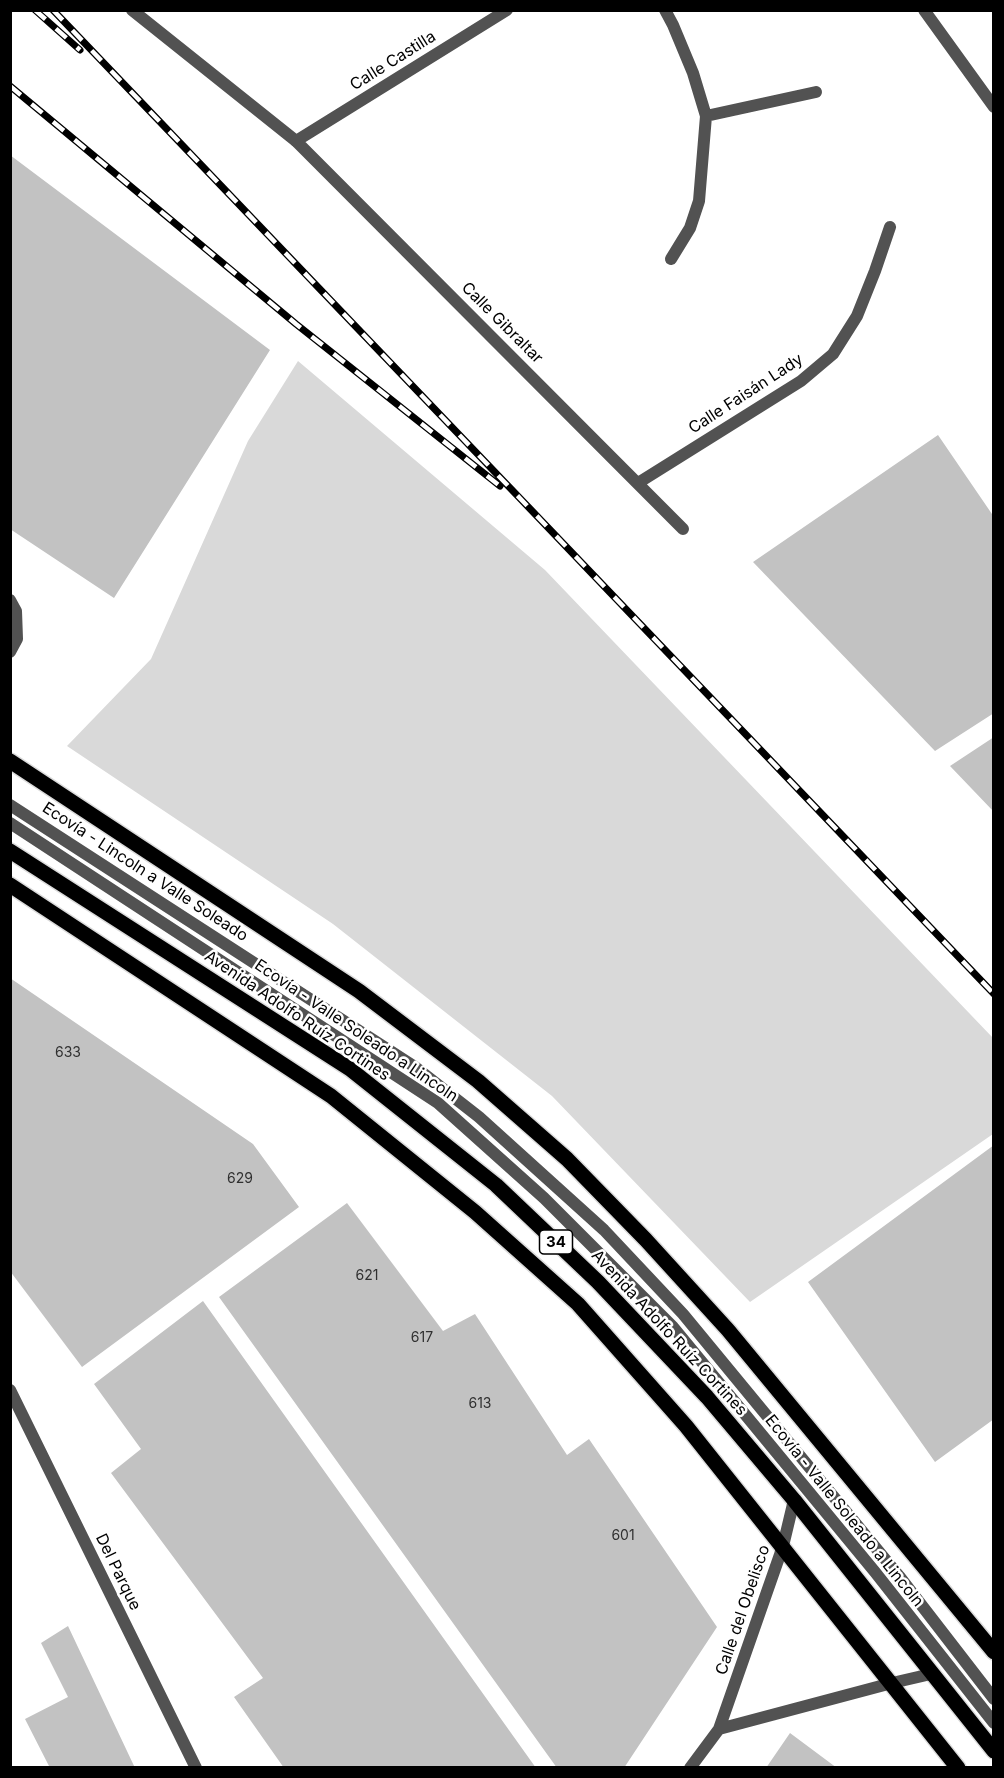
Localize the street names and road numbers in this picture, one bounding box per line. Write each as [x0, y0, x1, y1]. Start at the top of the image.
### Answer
street label: Calle Castilla [347, 27, 439, 95]
street label: Calle Gibraltar [457, 278, 547, 368]
street label: Calle Faisán Lady [685, 350, 807, 438]
street label: Ecovía - Lincoln a Valle Soleado [39, 798, 251, 946]
street label: Avenida Adolfo Ruíz Cortines [201, 947, 393, 1085]
street label: Ecovía - Valle Soleado a Lincoln [251, 956, 461, 1106]
road number: 34 [540, 1230, 572, 1254]
street label: Avenida Adolfo Ruíz Cortines [587, 1246, 751, 1420]
street label: Ecovía - Valle Soleado a Lincoln [761, 1411, 927, 1611]
street label: Del Parque [91, 1531, 145, 1613]
street label: Calle del Obelisco [712, 1543, 774, 1677]

